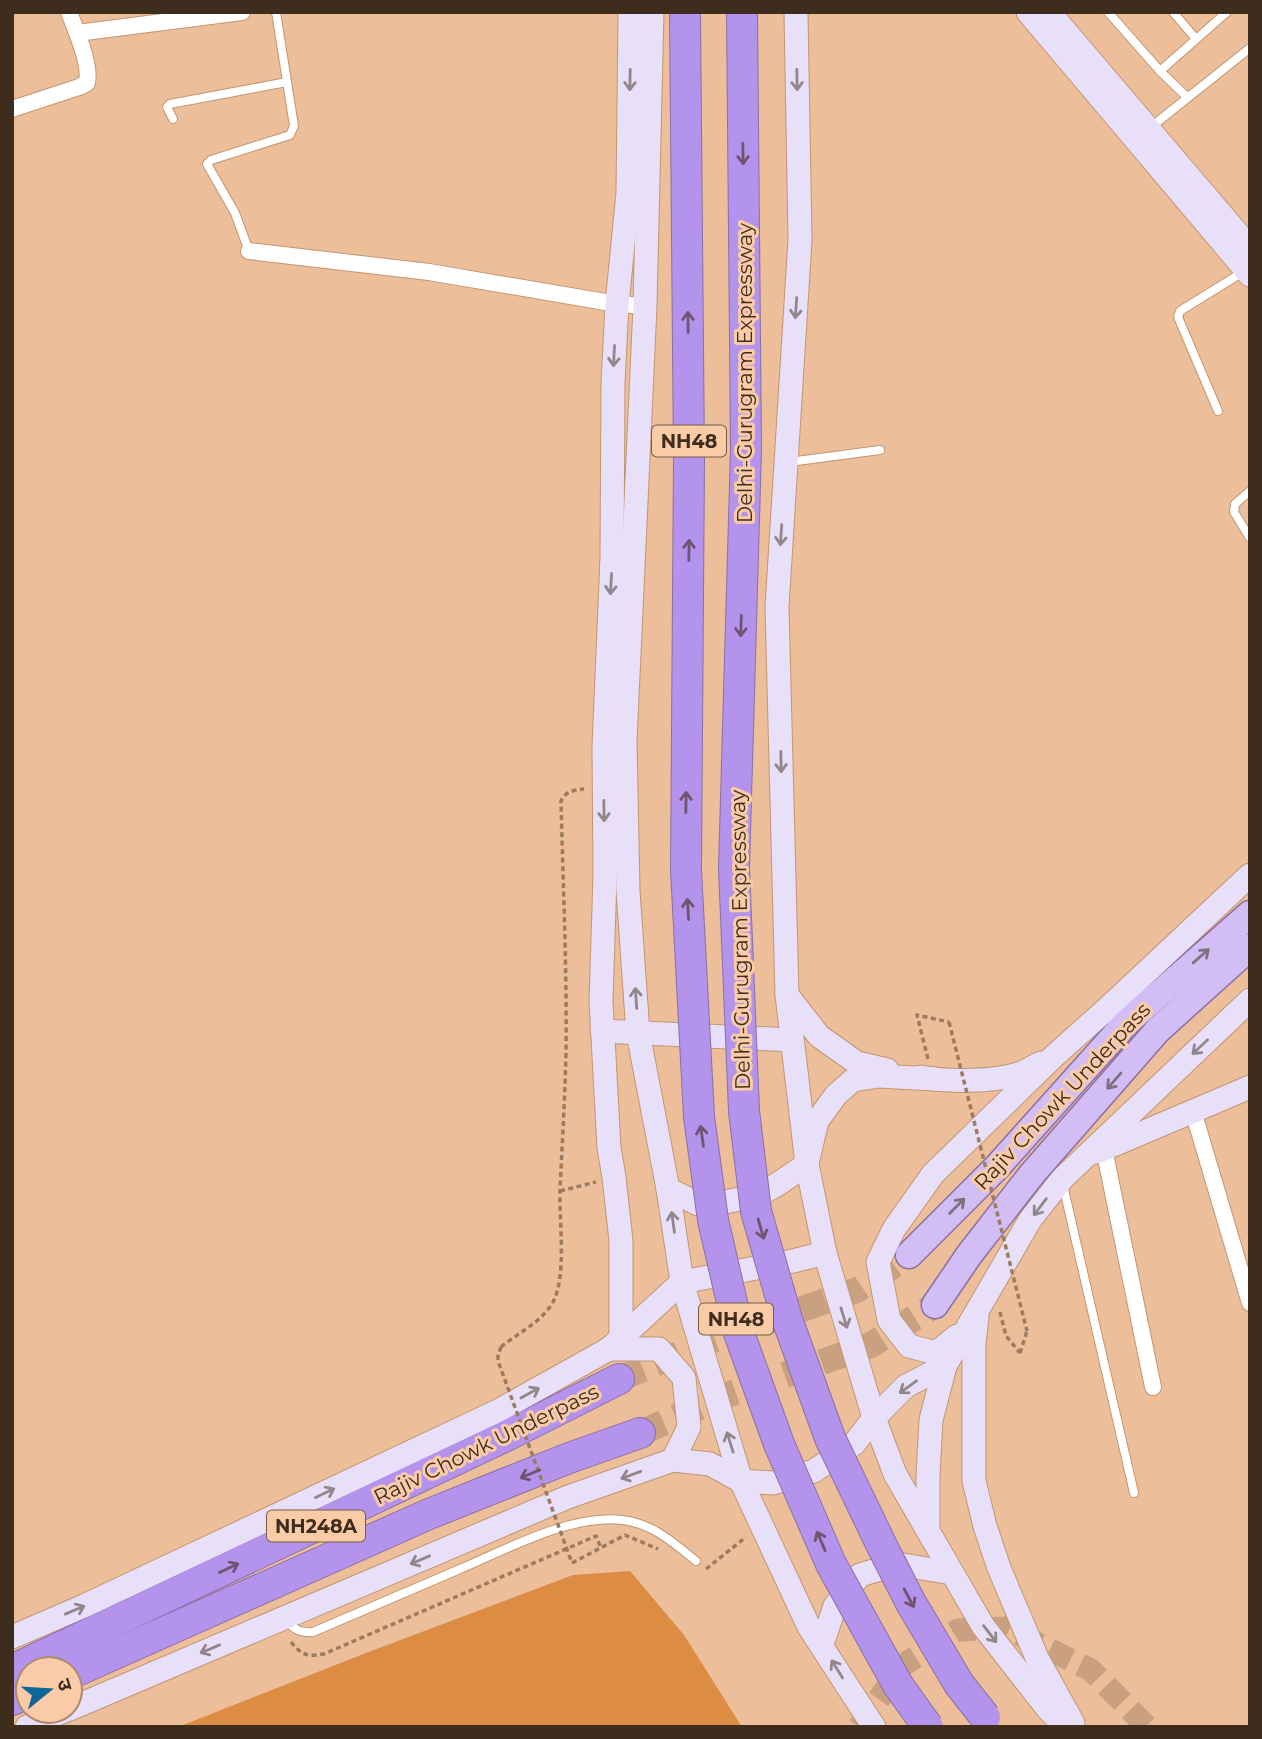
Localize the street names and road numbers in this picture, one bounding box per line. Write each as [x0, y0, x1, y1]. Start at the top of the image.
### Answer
street label: Delhi-Gurugram Expressway [732, 222, 757, 523]
road number: NH48 [652, 426, 726, 456]
street label: Delhi-Gurugram Expressway [725, 789, 755, 1090]
street label: Rajiv Chowk Underpass [969, 997, 1155, 1195]
road number: NH48 [699, 1303, 773, 1334]
street label: Rajiv Chowk Underpass [369, 1379, 603, 1509]
road number: NH248A [267, 1510, 365, 1542]

